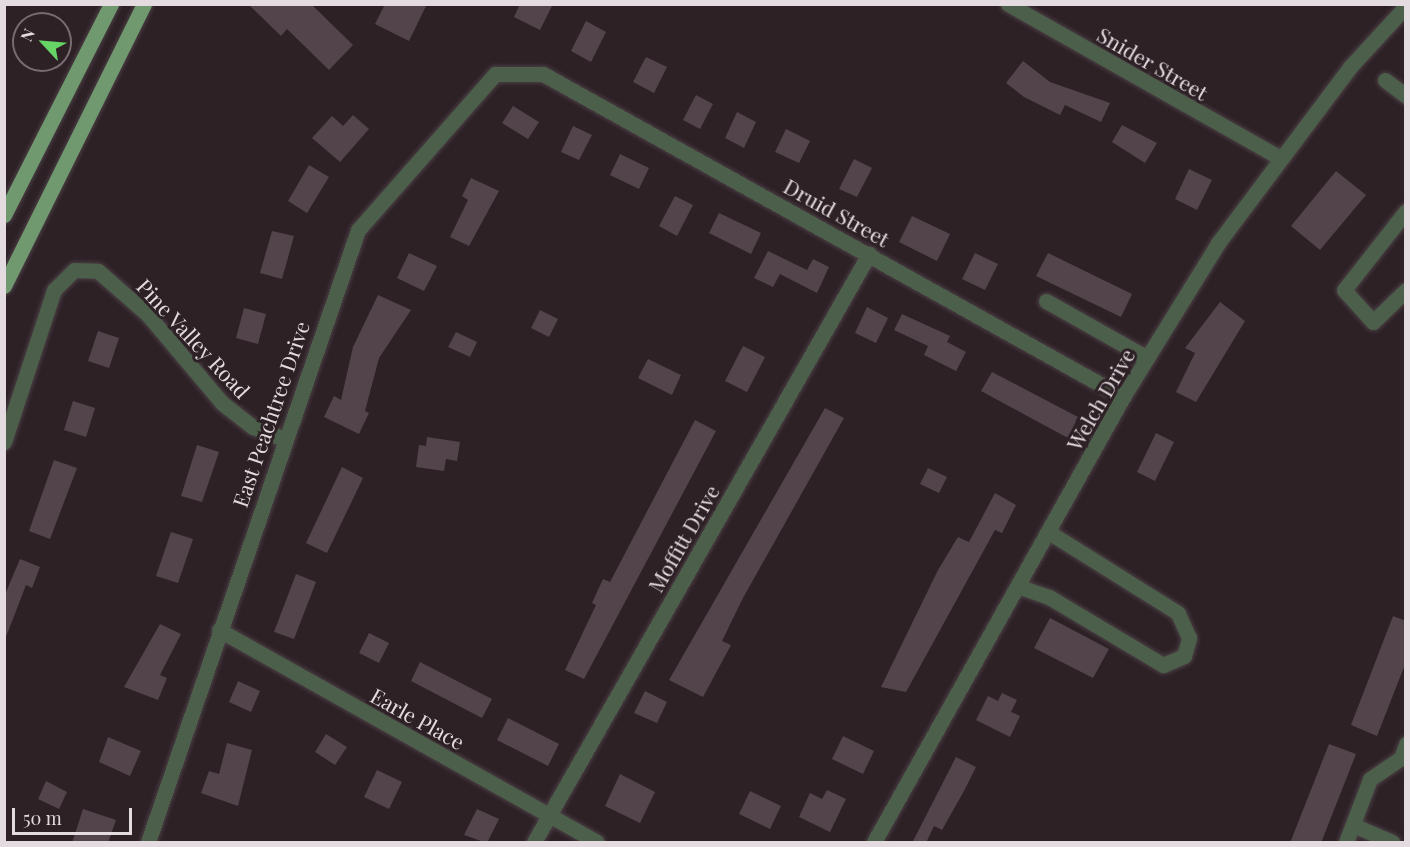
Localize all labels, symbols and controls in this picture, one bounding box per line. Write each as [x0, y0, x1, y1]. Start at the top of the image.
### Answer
north arrow [12, 12, 72, 72]
street label: Snider Street [1093, 21, 1213, 105]
text: N [15, 25, 39, 45]
street label: Druid Street [780, 173, 894, 251]
street label: Pine Valley Road [132, 273, 256, 403]
street label: East Peachtree Drive [226, 318, 314, 510]
street label: Welch Drive [1061, 344, 1139, 454]
street label: Moffitt Drive [642, 480, 724, 596]
street label: Earle Place [367, 682, 469, 754]
scale bar [15, 796, 135, 834]
text: 50 m [23, 806, 62, 830]

